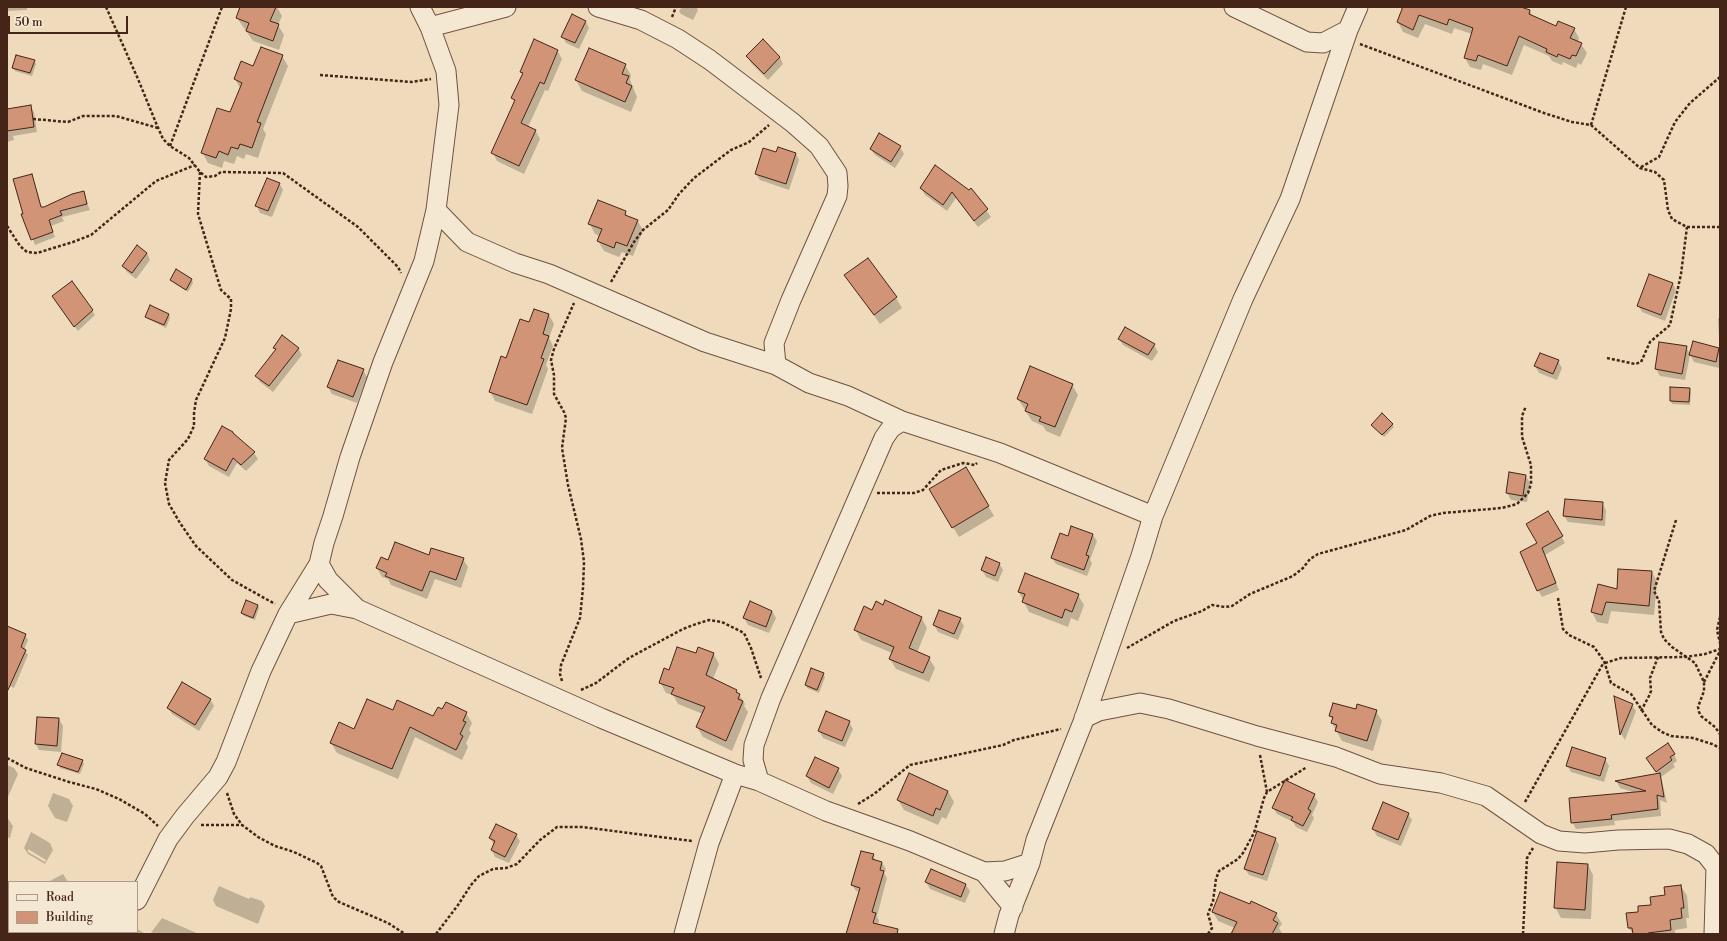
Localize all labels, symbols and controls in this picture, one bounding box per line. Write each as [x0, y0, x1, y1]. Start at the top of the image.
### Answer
scale bar [10, 8, 130, 34]
text: 50 m [15, 15, 43, 30]
legend [8, 881, 138, 933]
text: Road [46, 890, 74, 905]
text: Building [46, 910, 93, 925]

